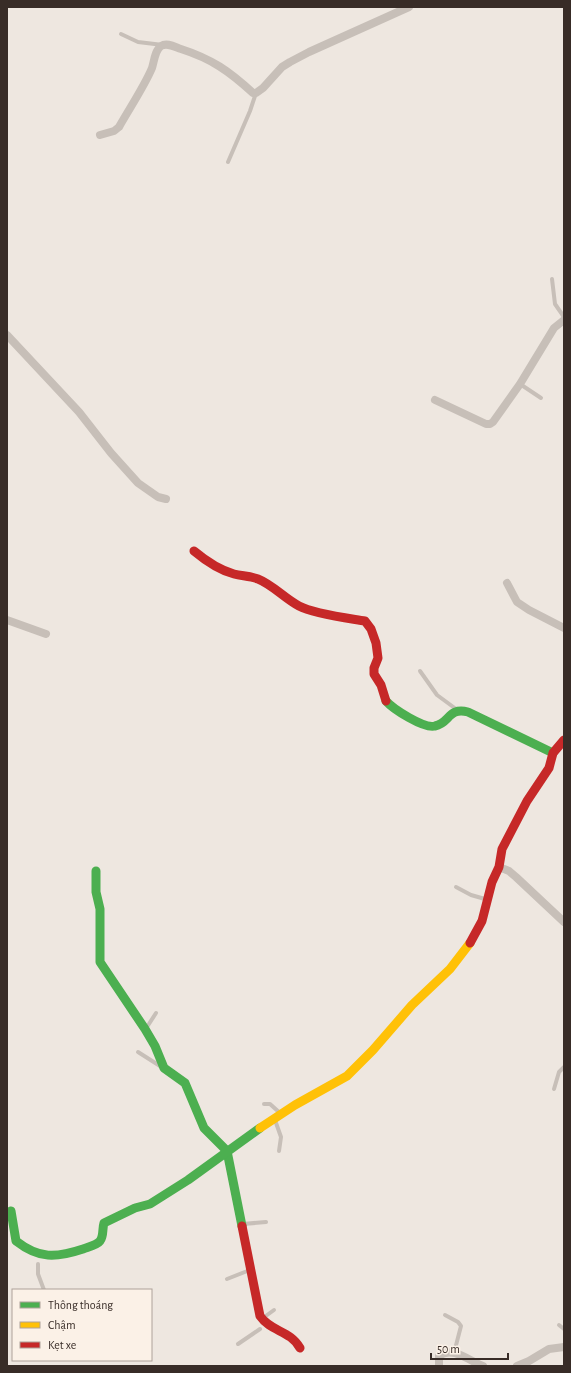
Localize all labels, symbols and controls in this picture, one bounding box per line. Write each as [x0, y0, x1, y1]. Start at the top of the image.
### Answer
legend [12, 1289, 152, 1361]
text: Thông thoáng [48, 1299, 113, 1311]
text: Chậm [48, 1319, 76, 1331]
scale bar [431, 1335, 508, 1361]
text: Kẹt xe [48, 1339, 76, 1351]
text: 50 m [437, 1343, 460, 1355]

